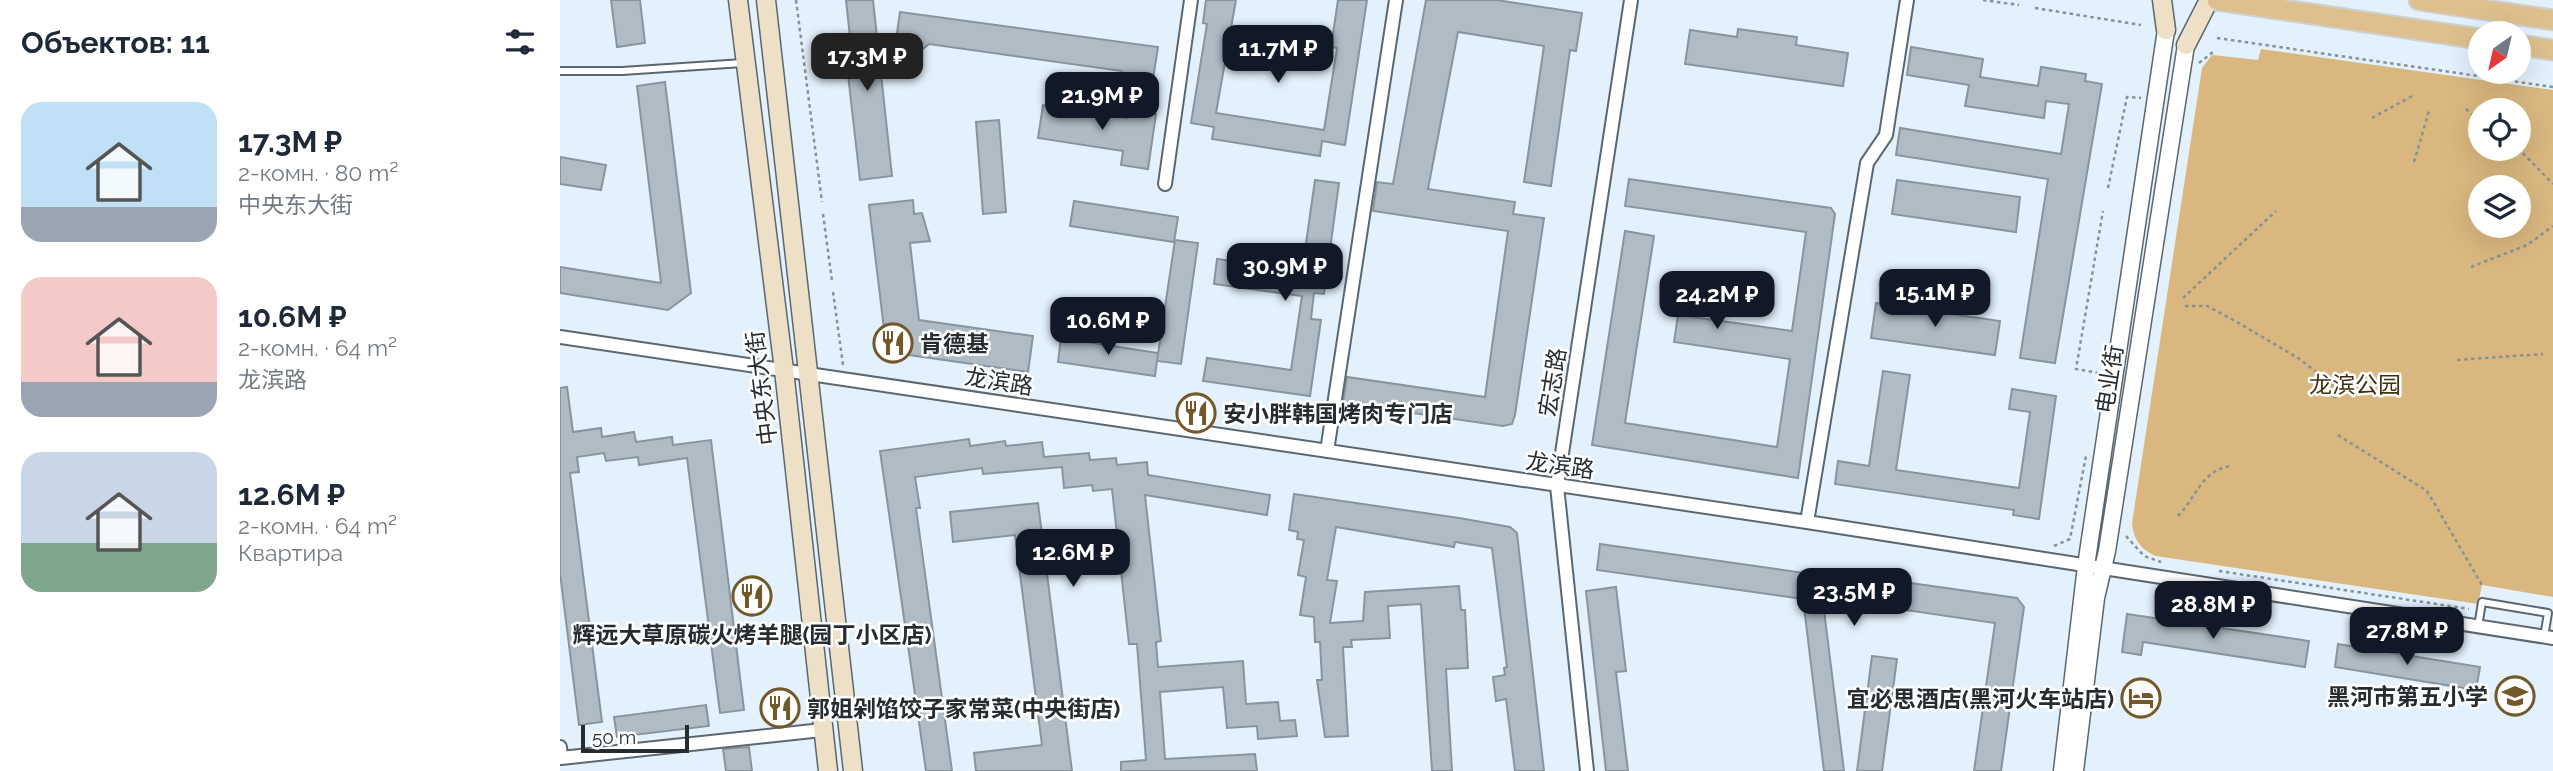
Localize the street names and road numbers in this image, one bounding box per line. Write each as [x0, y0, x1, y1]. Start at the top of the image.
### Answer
street label: 中央东大街 [741, 329, 781, 447]
street label: 电业街 [2090, 343, 2128, 415]
street label: 宏志路 [1533, 346, 1571, 418]
street label: 龙滨路 [963, 362, 1035, 400]
street label: 龙滨路 [1524, 447, 1596, 483]

